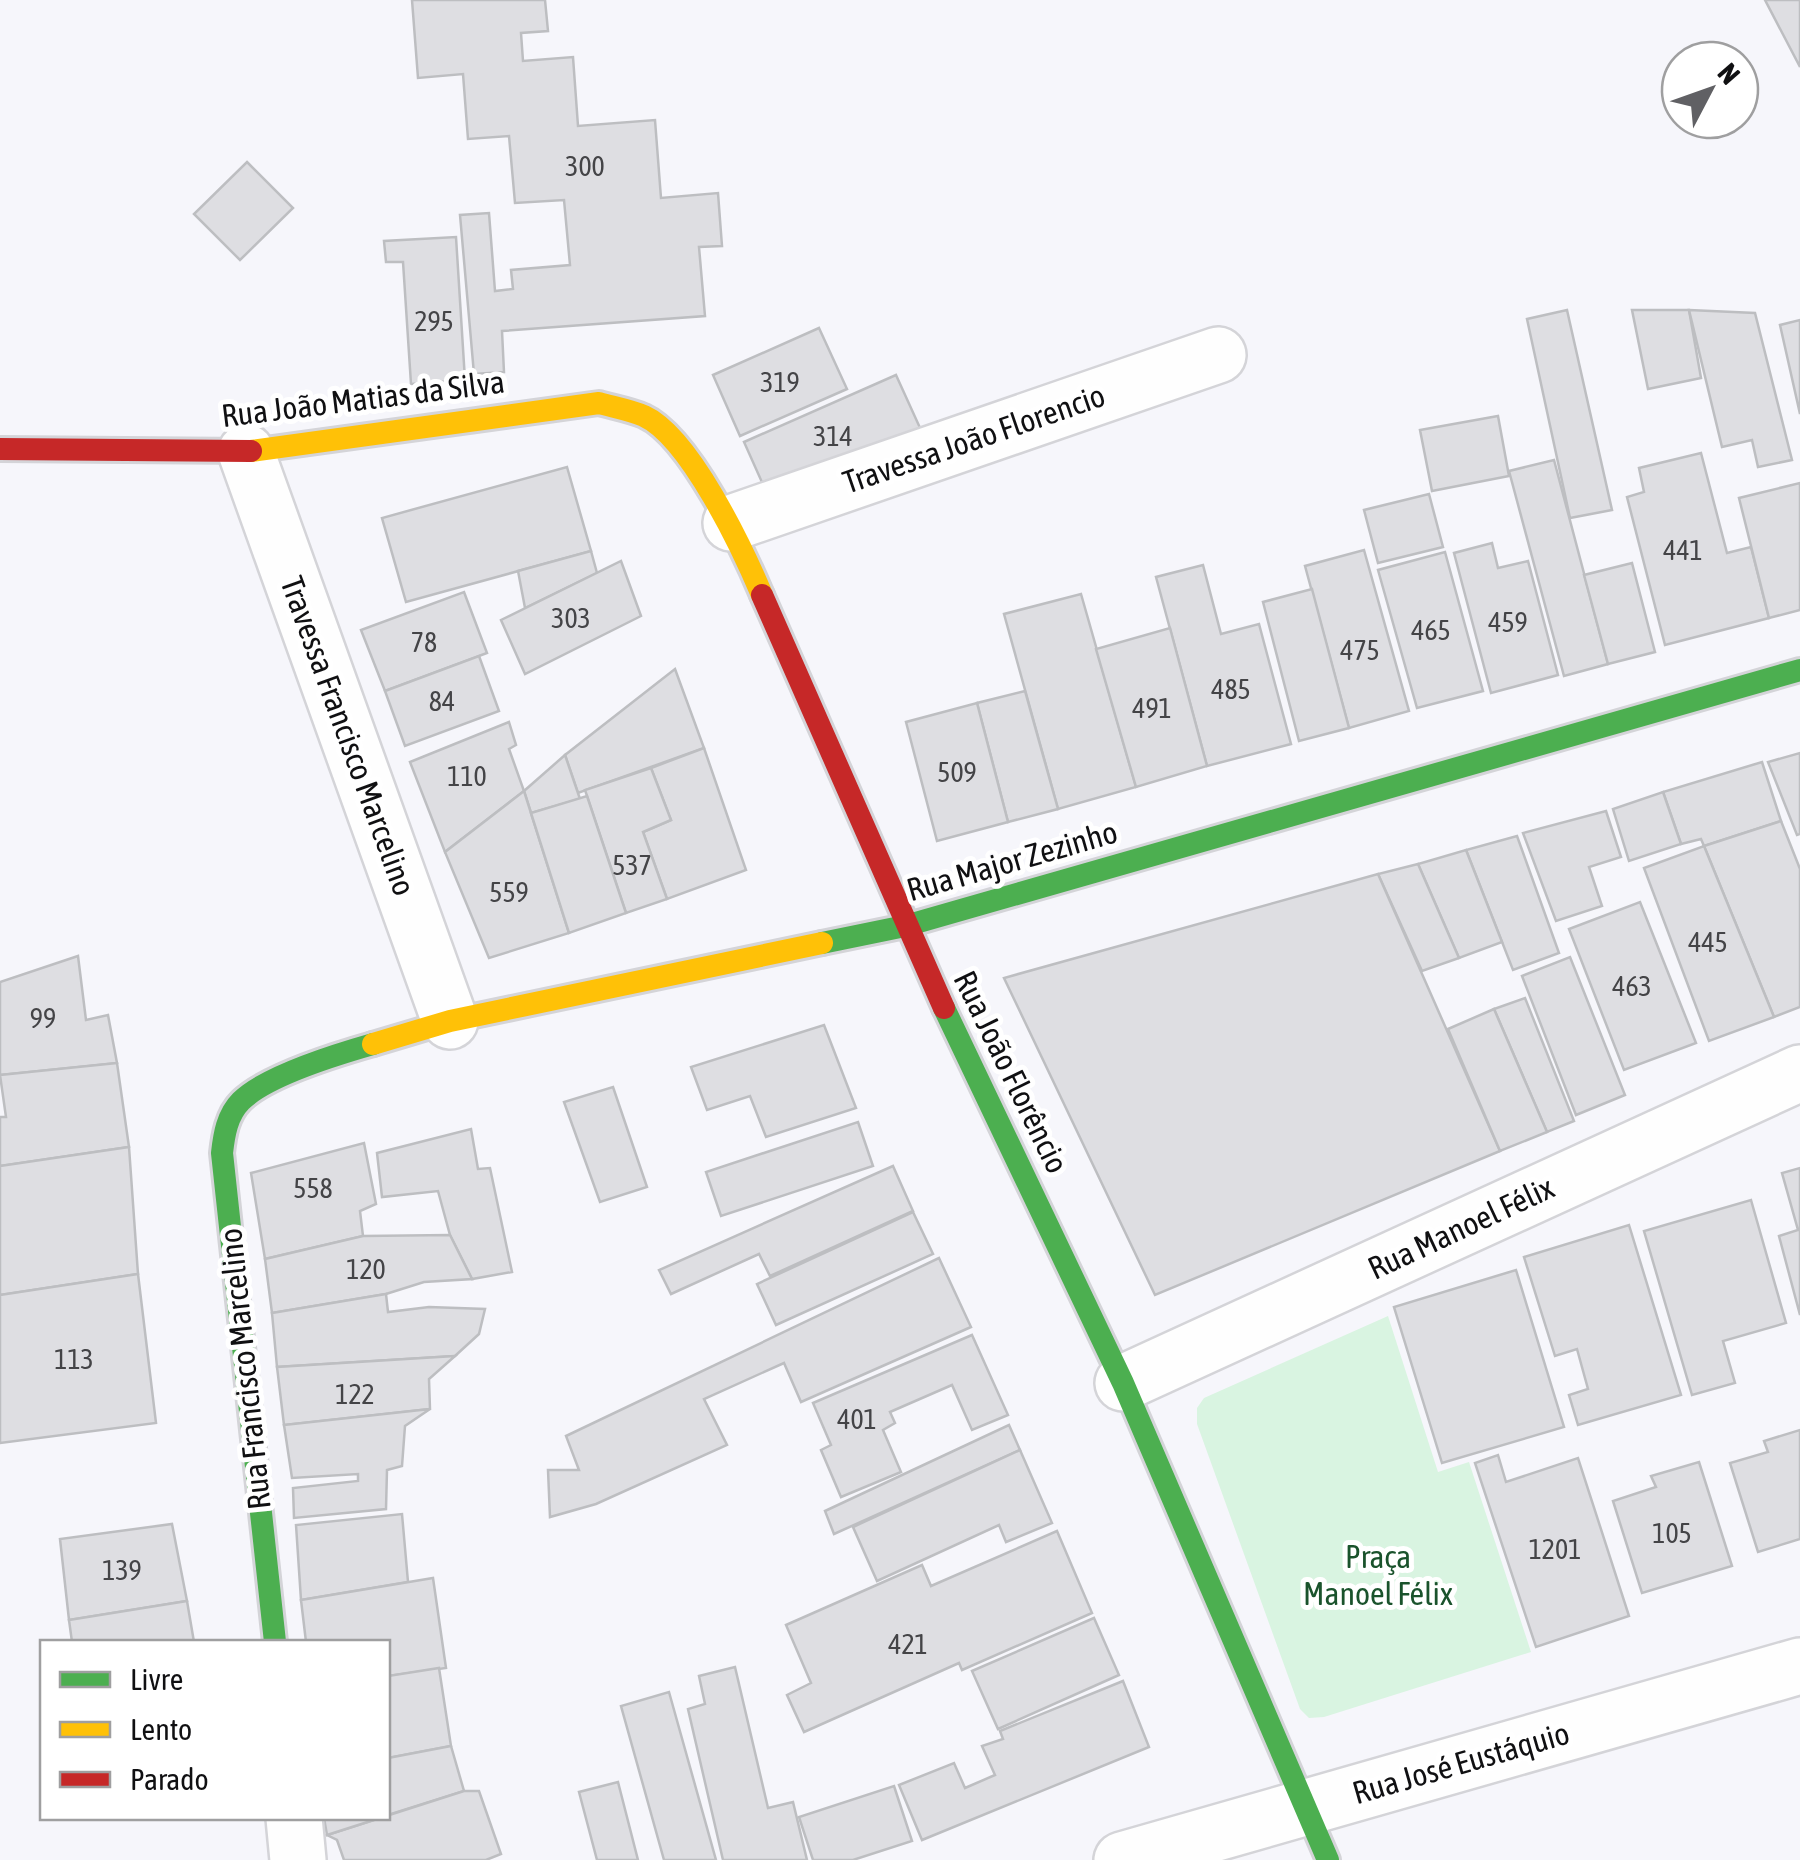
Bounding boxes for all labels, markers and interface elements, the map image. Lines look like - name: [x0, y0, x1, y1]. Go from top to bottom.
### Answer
- north arrow: [1660, 40, 1760, 140]
- text: N: [1711, 57, 1746, 90]
- house number: 300: [565, 150, 605, 182]
- house number: 295: [414, 305, 454, 337]
- street label: Rua João Matias da Silva: [219, 363, 507, 434]
- house number: 319: [760, 366, 800, 398]
- street label: Travessa João Florencio: [838, 376, 1110, 501]
- house number: 314: [813, 420, 853, 452]
- house number: 441: [1663, 534, 1703, 566]
- street label: Travessa Francisco Marcelino: [273, 571, 423, 900]
- house number: 303: [551, 602, 591, 634]
- house number: 459: [1488, 606, 1528, 638]
- house number: 465: [1411, 614, 1451, 646]
- house number: 78: [411, 626, 437, 658]
- house number: 475: [1340, 634, 1380, 666]
- house number: 485: [1211, 673, 1251, 705]
- house number: 84: [429, 685, 455, 717]
- house number: 491: [1132, 692, 1172, 724]
- house number: 509: [937, 756, 977, 788]
- house number: 110: [447, 760, 487, 792]
- street label: Rua Major Zezinho: [902, 813, 1121, 908]
- house number: 537: [612, 849, 652, 881]
- house number: 559: [489, 876, 529, 908]
- house number: 445: [1688, 926, 1728, 958]
- street label: Rua João Florêncio: [947, 965, 1076, 1179]
- house number: 463: [1612, 970, 1652, 1002]
- house number: 99: [30, 1002, 56, 1034]
- street label: Rua Manoel Félix: [1362, 1168, 1560, 1287]
- house number: 558: [293, 1172, 333, 1204]
- street label: Rua Francisco Marcelino: [211, 1227, 278, 1511]
- house number: 120: [346, 1253, 386, 1285]
- house number: 113: [54, 1343, 94, 1375]
- house number: 122: [335, 1378, 375, 1410]
- house number: 401: [837, 1403, 877, 1435]
- house number: 105: [1652, 1517, 1692, 1549]
- house number: 1201: [1529, 1533, 1581, 1565]
- park label: Praça Manoel Félix: [1303, 1538, 1453, 1612]
- house number: 139: [102, 1554, 142, 1586]
- house number: 421: [888, 1628, 928, 1660]
- legend: [40, 1640, 390, 1820]
- text: Livre: [130, 1662, 183, 1696]
- text: Lento: [130, 1712, 192, 1746]
- street label: Rua José Eustáquio: [1348, 1714, 1573, 1811]
- text: Parado: [130, 1762, 209, 1796]

